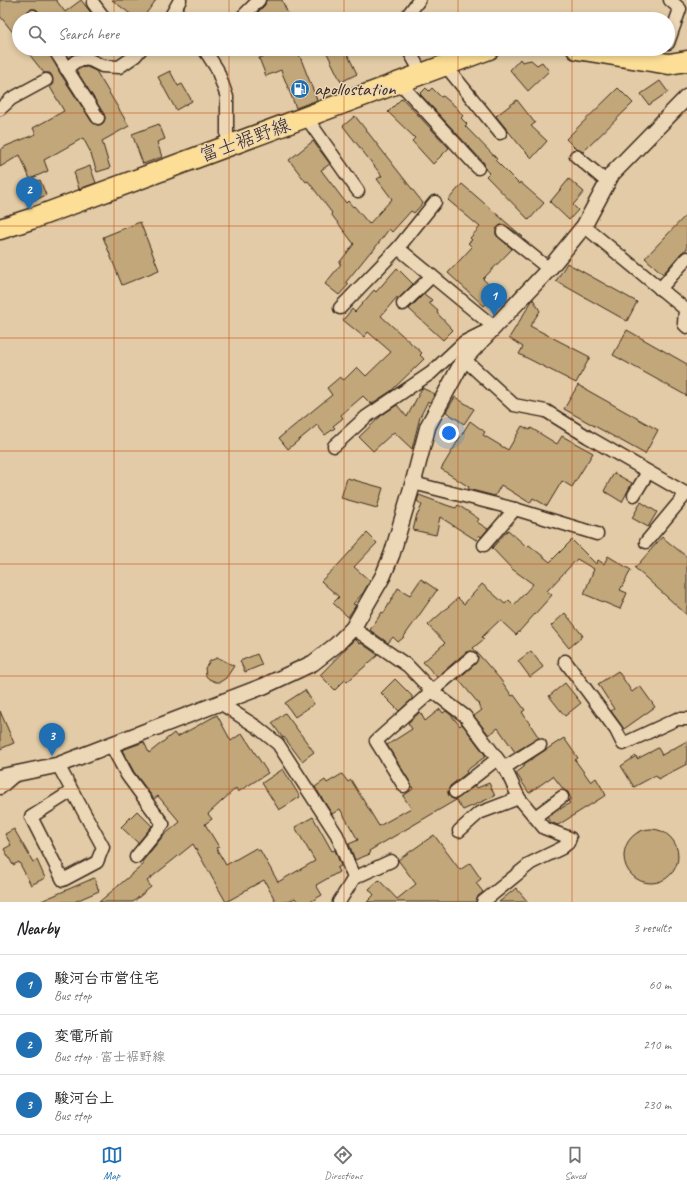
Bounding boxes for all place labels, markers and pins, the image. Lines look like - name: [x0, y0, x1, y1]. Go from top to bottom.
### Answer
- place label: apollostation: [314, 77, 396, 101]
- fuel station icon: apollostation: [289, 78, 311, 100]
- pin: 2: [16, 177, 42, 210]
- pin: 1: [481, 283, 507, 316]
- pin: 3: [39, 723, 65, 756]

